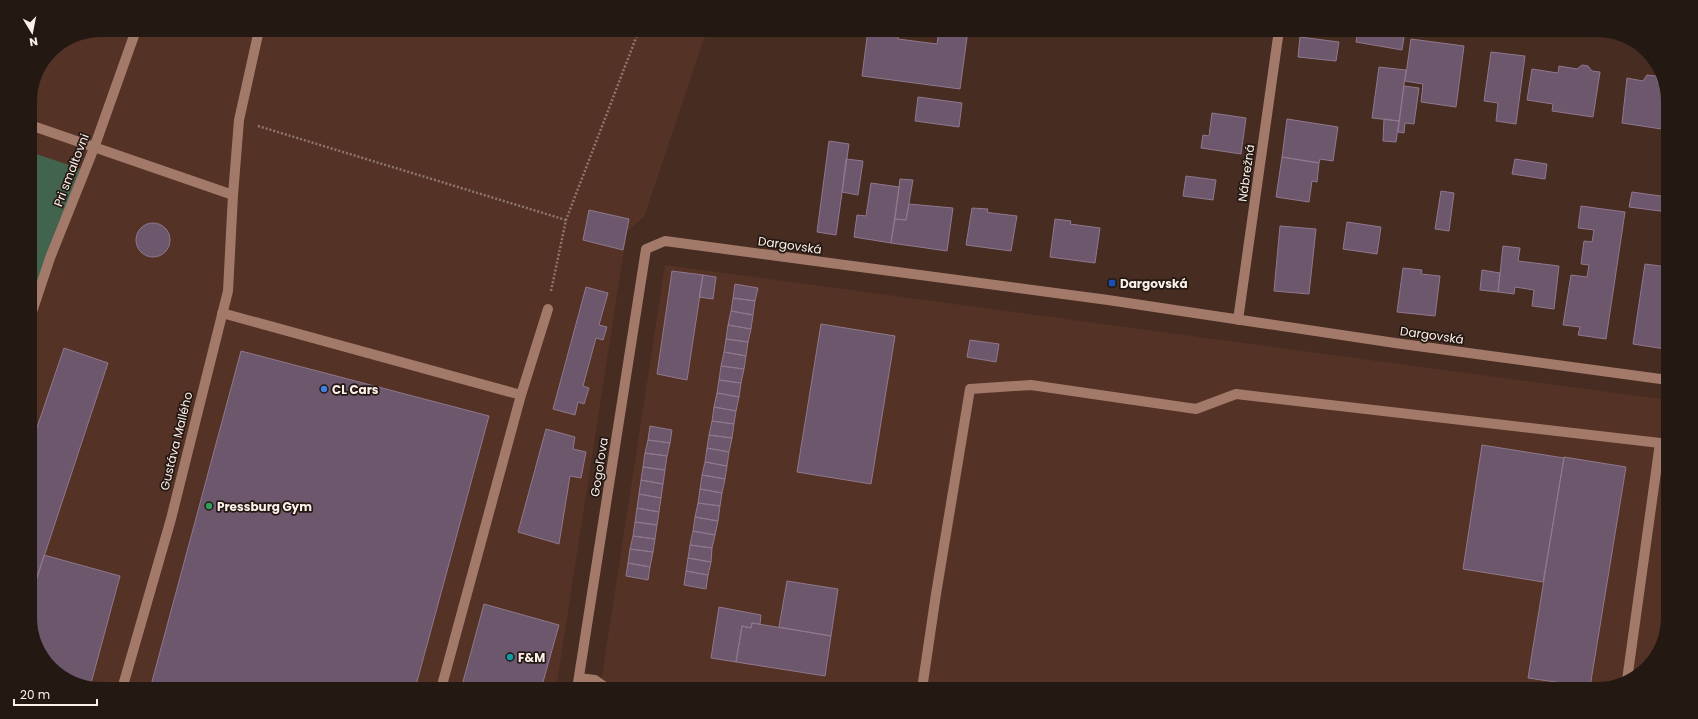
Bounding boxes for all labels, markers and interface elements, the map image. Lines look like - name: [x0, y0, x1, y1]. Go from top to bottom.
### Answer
- north arrow: [12, 12, 52, 52]
- text: N: [28, 33, 39, 50]
- street label: Pri smaltovni: [49, 131, 93, 209]
- street label: Nábrežná: [1234, 143, 1258, 203]
- street label: Dargovská: [757, 232, 823, 258]
- place label: Dargovská: [1120, 275, 1188, 292]
- marker: Dargovská: [1107, 278, 1117, 288]
- street label: Dargovská: [1399, 322, 1465, 348]
- place label: CL Cars: [332, 381, 379, 398]
- marker: CL Cars: [319, 384, 329, 394]
- street label: Gustáva Mallého: [156, 390, 197, 492]
- street label: Gogoľova: [586, 436, 612, 498]
- place label: Pressburg Gym: [217, 498, 312, 515]
- marker: Pressburg Gym: [204, 501, 214, 511]
- place label: F&M: [518, 649, 545, 666]
- marker: F&M: [505, 652, 515, 662]
- scale bar: [14, 681, 97, 707]
- text: 20 m: [20, 686, 50, 703]

